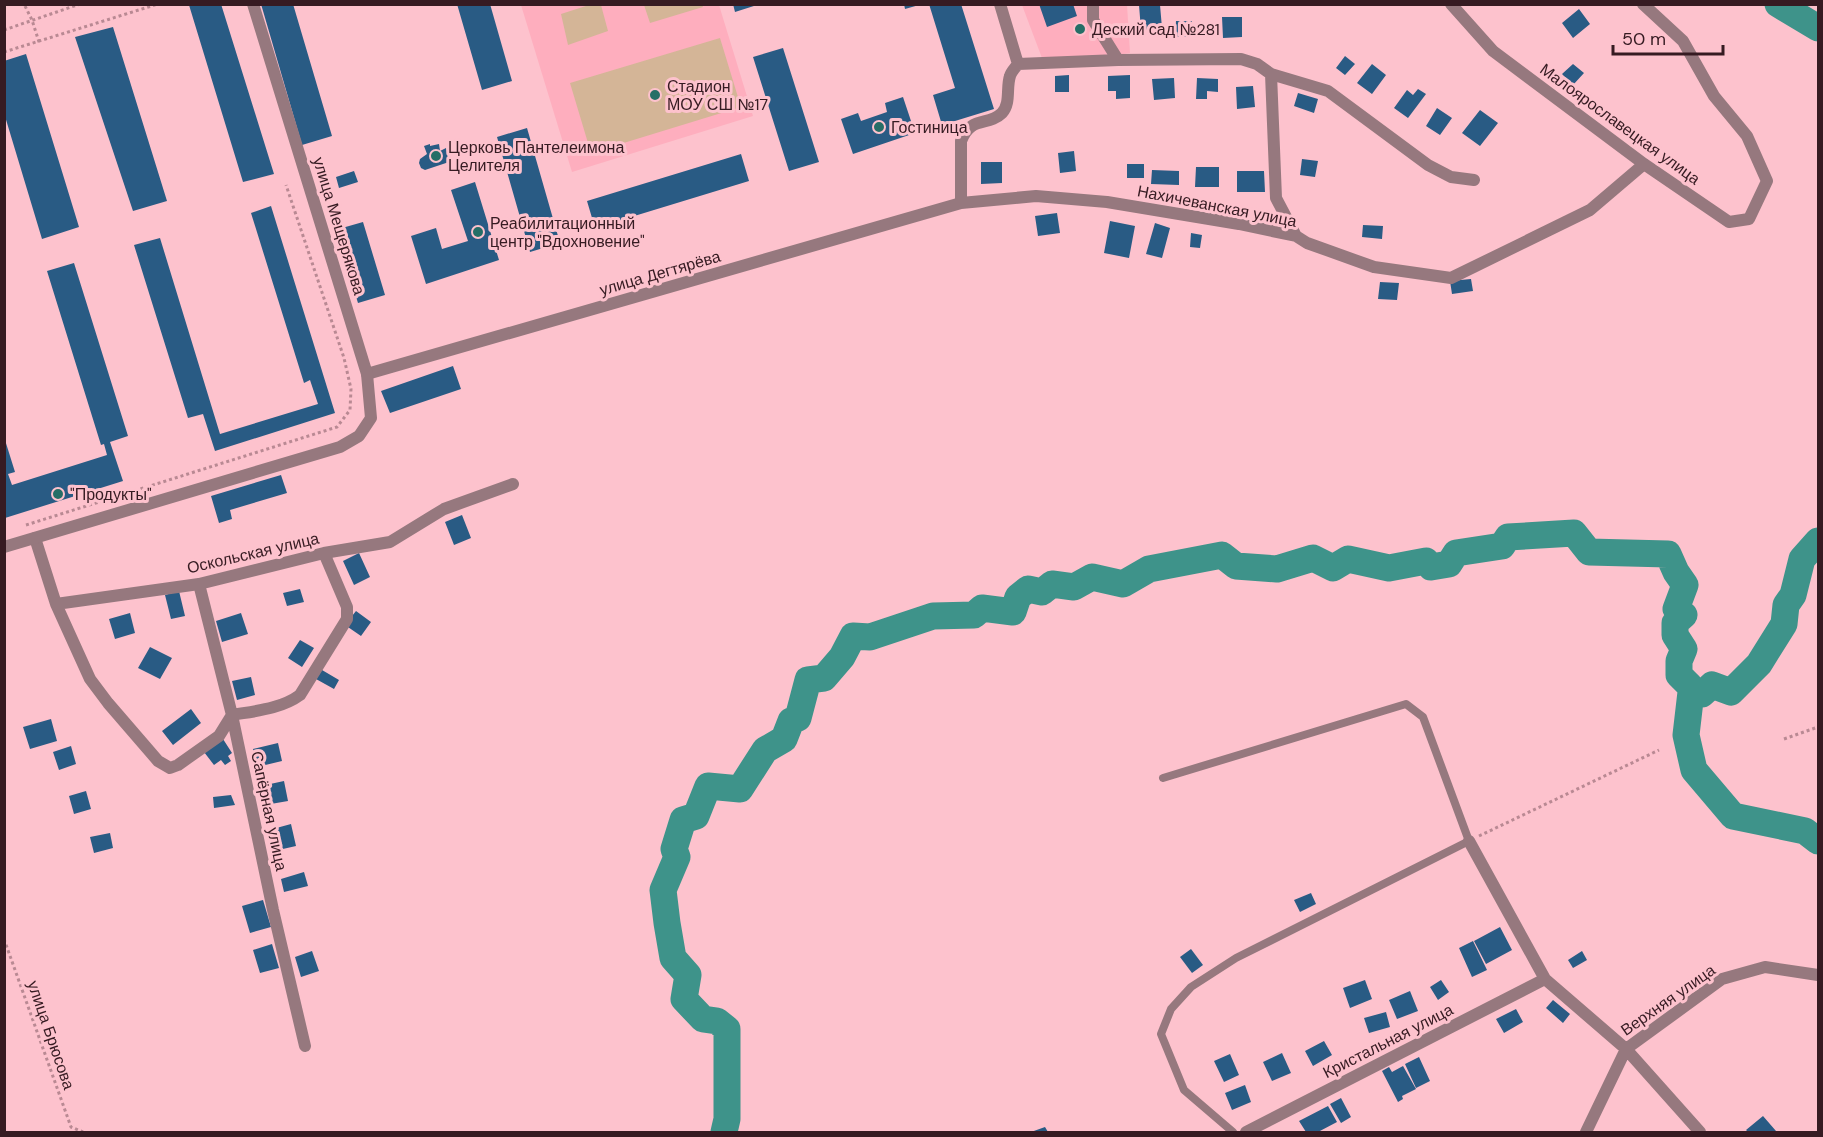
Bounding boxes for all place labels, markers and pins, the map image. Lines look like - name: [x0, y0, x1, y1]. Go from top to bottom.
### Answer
- place label: Деский сад №281: [1092, 19, 1220, 40]
- marker: Деский сад №281: [1073, 22, 1087, 36]
- place label: Стадион МОУ СШ №17: [667, 76, 768, 115]
- marker: Стадион МОУ СШ №17: [648, 88, 662, 102]
- place label: Гостиница: [891, 117, 968, 138]
- marker: Гостиница: [872, 120, 886, 134]
- place label: Церковь Пантелеимона Целителя: [448, 137, 624, 176]
- marker: Церковь Пантелеимона Целителя: [429, 149, 443, 163]
- place label: Реабилитационный центр "Вдохновение": [490, 213, 645, 252]
- marker: Реабилитационный центр "Вдохновение": [471, 225, 485, 239]
- place label: "Продукты": [70, 484, 152, 505]
- marker: "Продукты": [51, 487, 65, 501]

